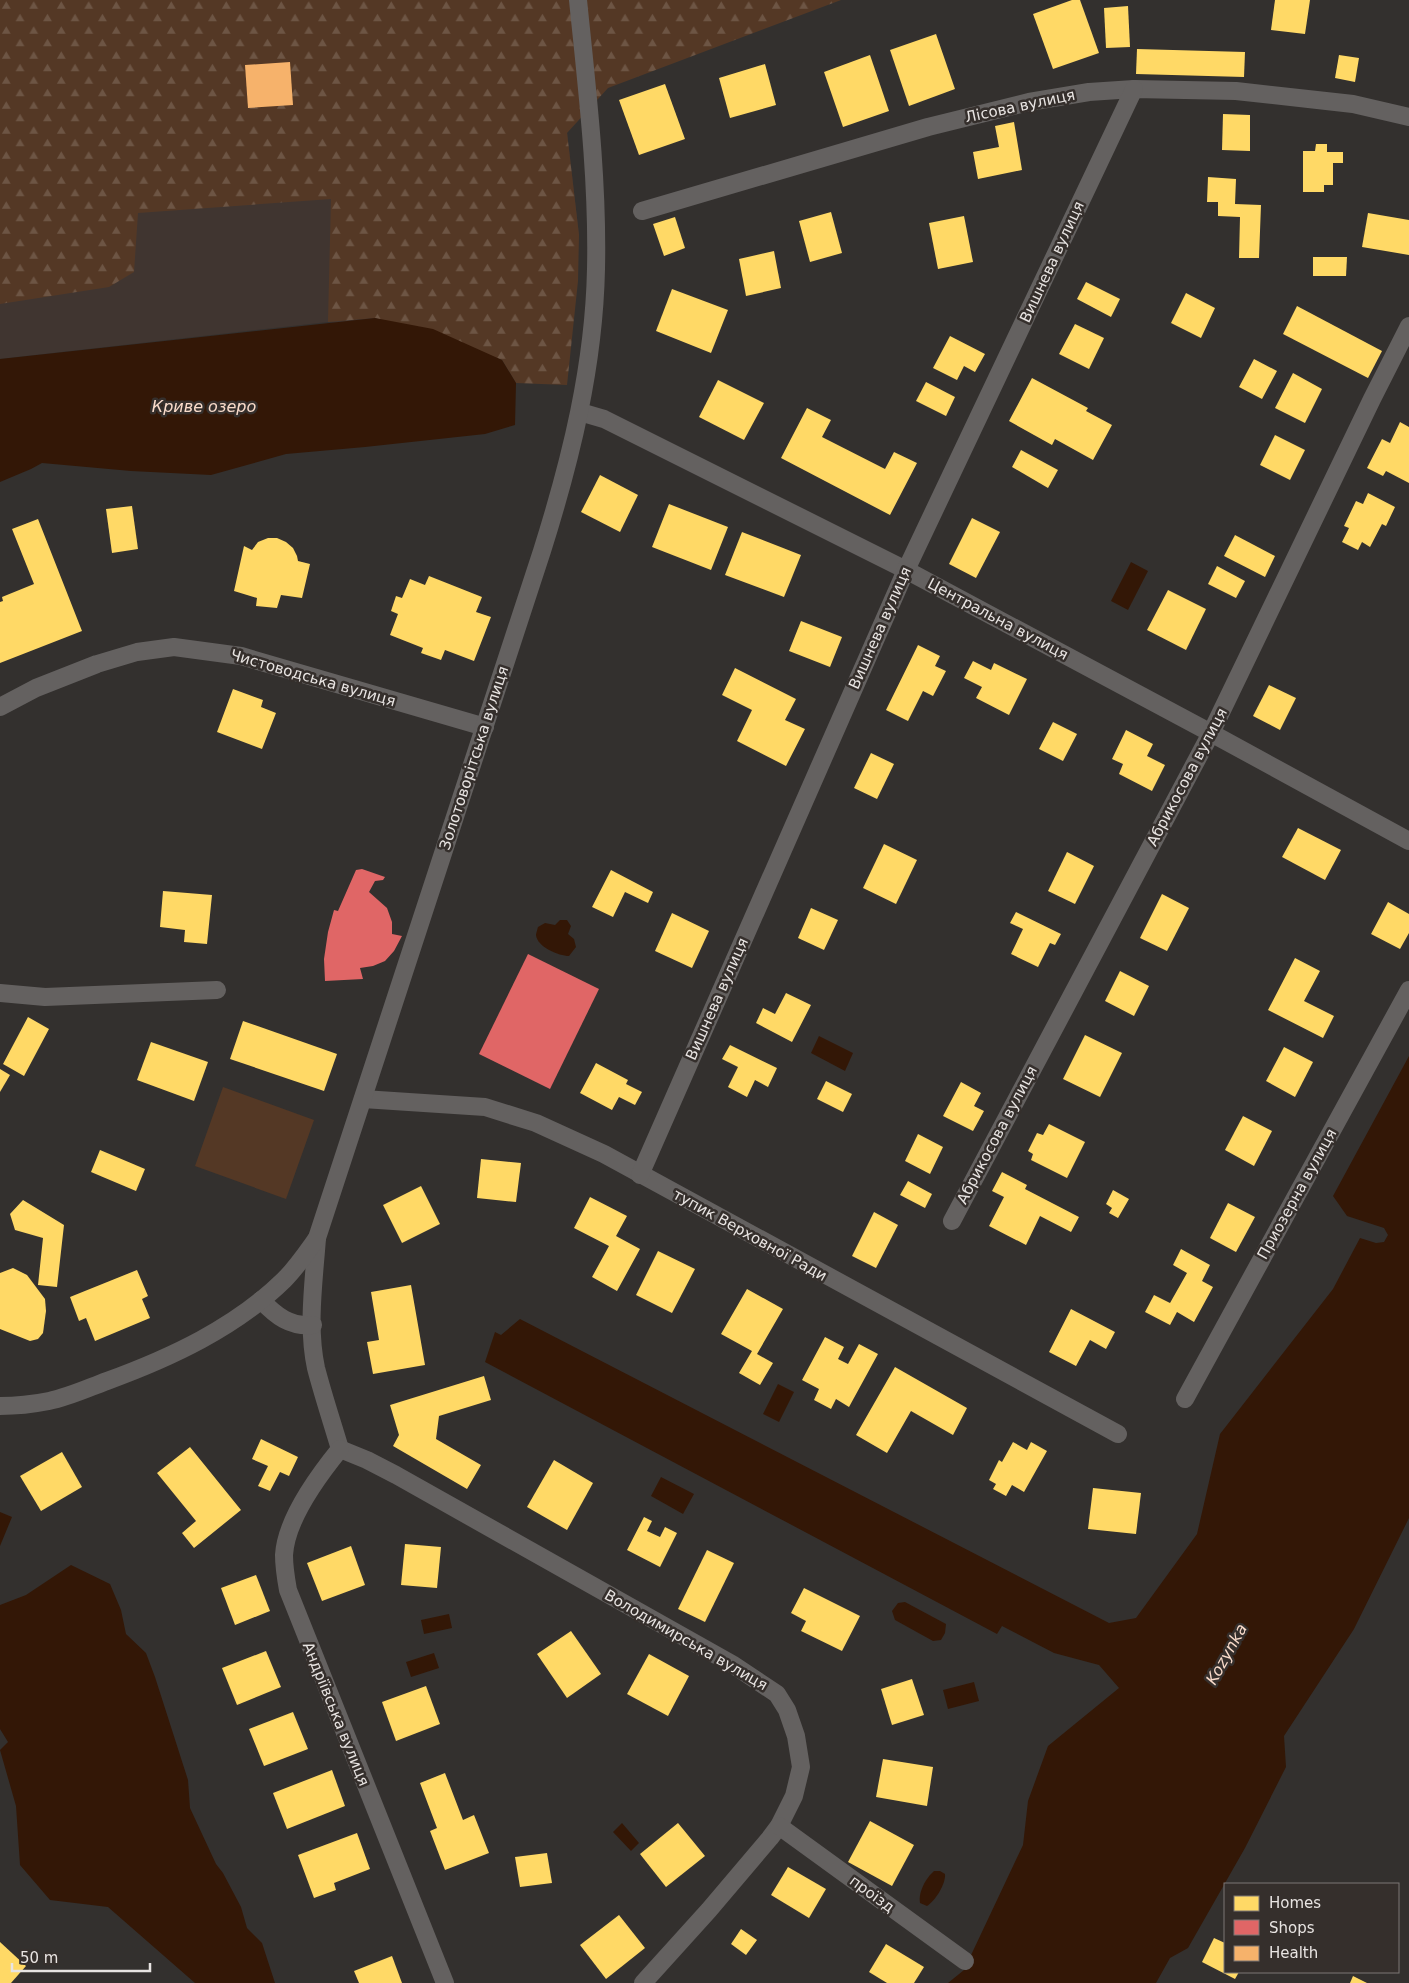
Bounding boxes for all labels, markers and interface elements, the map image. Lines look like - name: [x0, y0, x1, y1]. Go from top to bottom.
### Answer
- street label: Лісова вулиця: [963, 86, 1077, 126]
- street label: Вишнева вулиця: [1016, 198, 1088, 326]
- water label: Криве озеро: [152, 397, 256, 416]
- street label: Вишнева вулиця: [845, 564, 915, 692]
- street label: Центральна вулиця: [925, 574, 1071, 664]
- street label: Чистоводська вулиця: [228, 646, 398, 710]
- street label: Золотоворітська вулиця: [436, 664, 512, 852]
- street label: Абрикосова вулиця: [1143, 705, 1231, 849]
- street label: Вишнева вулиця: [682, 935, 752, 1063]
- street label: Абрикосова вулиця: [953, 1063, 1041, 1207]
- street label: Приозерна вулиця: [1254, 1126, 1340, 1262]
- street label: тупик Верховної Ради: [670, 1185, 830, 1285]
- street label: Володимирська вулиця: [601, 1586, 771, 1694]
- water label: Kozynka: [1202, 1620, 1251, 1688]
- street label: Андріївська вулиця: [299, 1639, 373, 1789]
- street label: проїзд: [846, 1872, 898, 1916]
- legend: [1224, 1883, 1399, 1973]
- text: Homes: [1269, 1894, 1321, 1912]
- text: Shops: [1269, 1919, 1315, 1937]
- scale bar: [12, 1940, 150, 1972]
- text: Health: [1269, 1944, 1318, 1962]
- text: 50 m: [20, 1949, 58, 1967]

